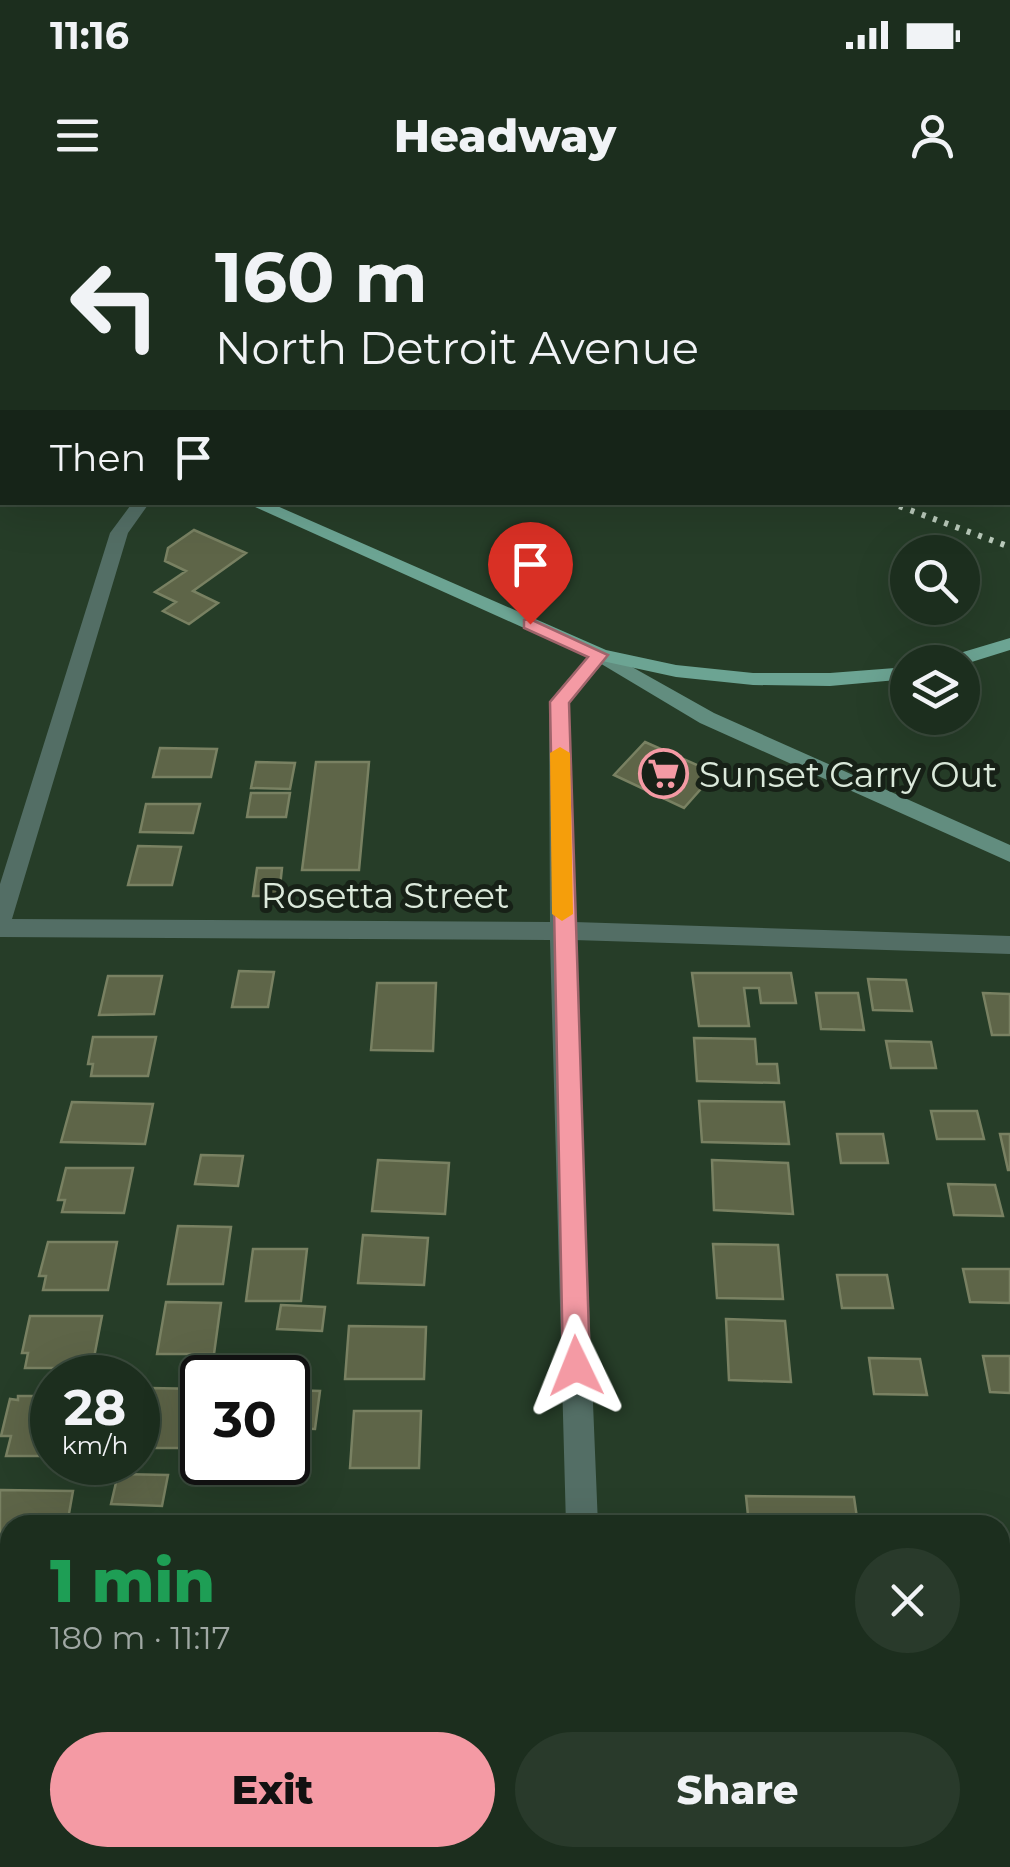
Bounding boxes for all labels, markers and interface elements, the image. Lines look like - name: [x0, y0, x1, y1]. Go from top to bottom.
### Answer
- text: 11:16: [50, 12, 129, 59]
- icon: menu: [50, 108, 105, 163]
- text: Headway: [394, 108, 616, 163]
- icon: person: [905, 108, 960, 163]
- text: 160 m: [215, 234, 428, 320]
- icon: left: [50, 240, 180, 370]
- text: North Detroit Avenue: [215, 320, 699, 375]
- icon: arrive: [166, 430, 221, 485]
- text: Then: [50, 434, 146, 481]
- pin: [488, 522, 573, 625]
- map controls: [890, 535, 980, 735]
- button: search: [890, 535, 980, 625]
- icon: arrive: [503, 537, 558, 592]
- button: layers: [890, 645, 980, 735]
- supermarket icon: Sunset Carry Out: [638, 748, 690, 800]
- place label: Sunset Carry Out: [699, 753, 997, 796]
- street label: Rosetta Street: [261, 874, 509, 917]
- position arrow: [524, 1314, 628, 1418]
- speed limit sign: 30: [180, 1355, 310, 1485]
- text: 28: [64, 1377, 126, 1438]
- text: km/h: [62, 1430, 128, 1460]
- text: 1 min: [50, 1544, 215, 1617]
- button: close: [855, 1548, 960, 1653]
- text: 180 m · 11:17: [50, 1618, 231, 1657]
- button: Exit: [50, 1732, 495, 1847]
- button: Share: [515, 1732, 960, 1847]

